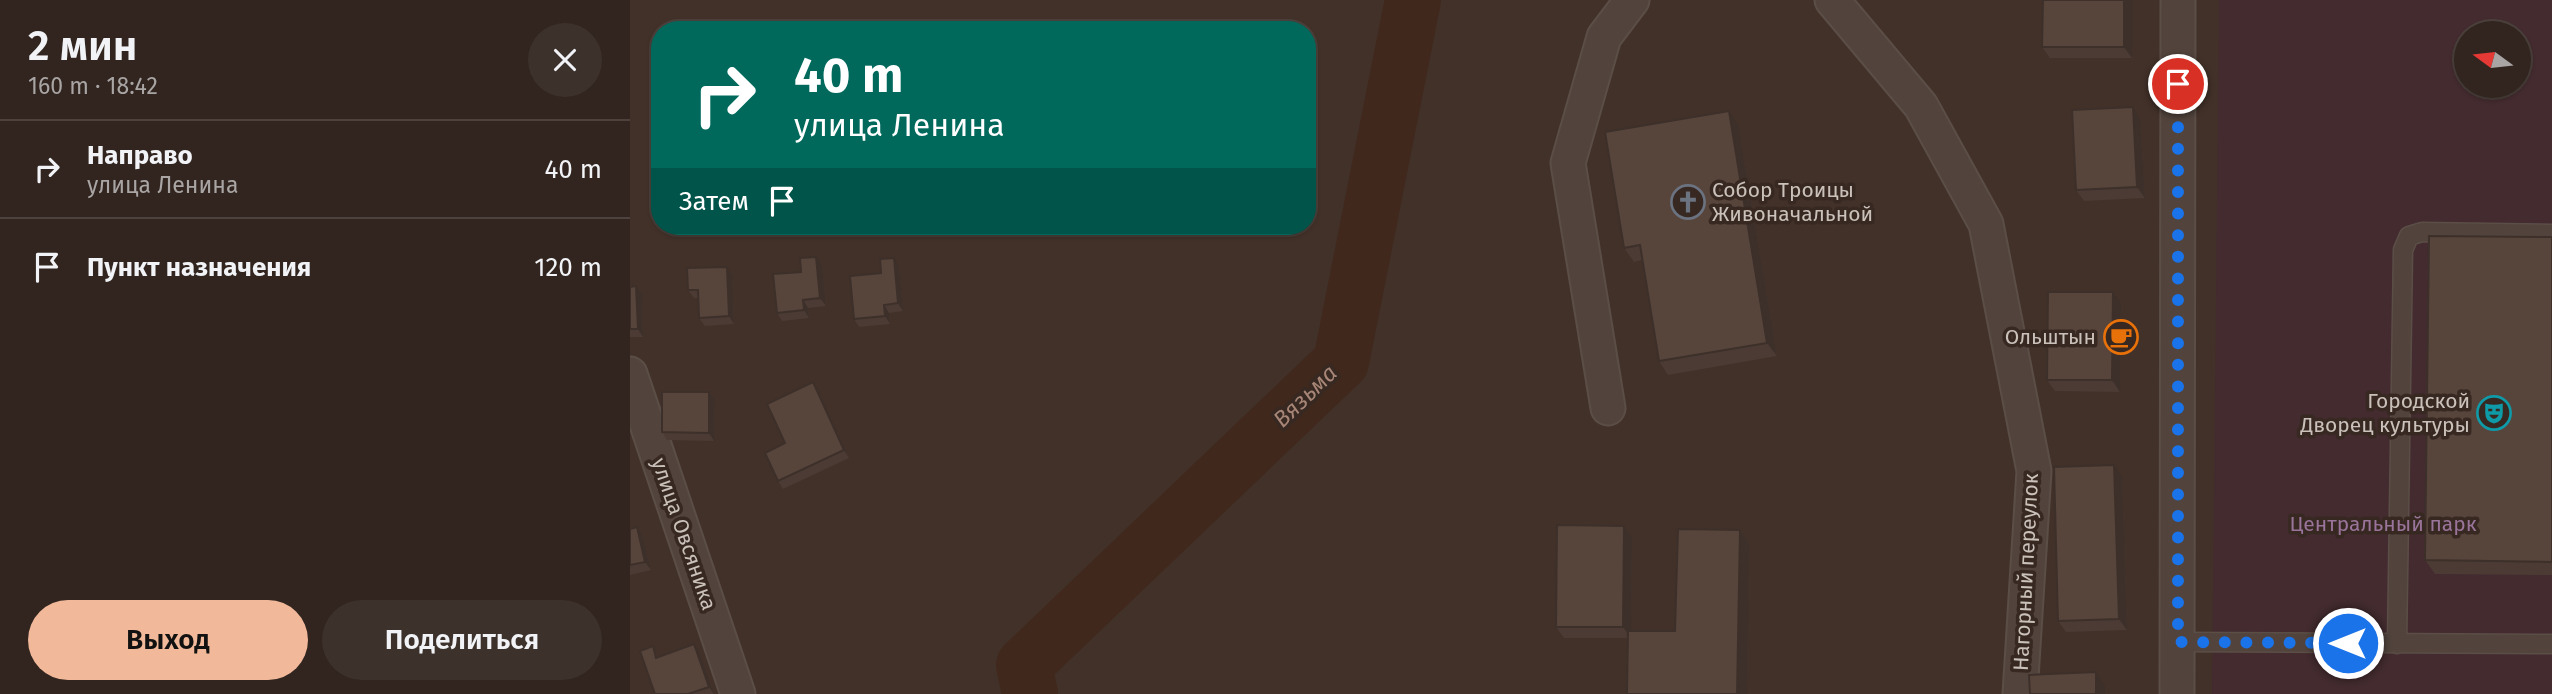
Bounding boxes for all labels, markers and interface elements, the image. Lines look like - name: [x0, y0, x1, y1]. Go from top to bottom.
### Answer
- text: 2 мин: [28, 21, 138, 71]
- north arrow: [2454, 21, 2530, 98]
- map controls: [2454, 21, 2531, 98]
- button: close: [528, 23, 602, 97]
- text: 40 m: [794, 46, 903, 105]
- icon: right: [679, 49, 770, 140]
- pin: [2148, 54, 2208, 114]
- icon: arrive: [2159, 65, 2197, 103]
- text: 160 m · 18:42: [28, 72, 158, 100]
- text: улица Ленина: [794, 106, 1005, 144]
- text: Направо: [87, 140, 193, 171]
- icon: right: [28, 150, 66, 188]
- text: 40 m: [544, 154, 602, 185]
- text: улица Ленина: [87, 171, 238, 199]
- place label: Собор Троицы Живоначальной: [1712, 177, 1873, 227]
- icon: arrive: [763, 182, 801, 220]
- church icon: Собор Троицы Живоначальной: [1669, 183, 1707, 221]
- text: Затем: [679, 186, 749, 217]
- icon: arrive: [28, 248, 66, 286]
- text: Пункт назначения: [87, 252, 311, 283]
- text: 120 m: [534, 252, 602, 283]
- cafe icon: Ольштын: [2102, 318, 2140, 356]
- place label: Ольштын: [2005, 324, 2096, 350]
- water label: Вязьма: [1267, 359, 1343, 433]
- place label: Городской Дворец культуры: [2299, 388, 2470, 438]
- theatre icon: Городской Дворец культуры: [2475, 394, 2513, 432]
- street label: улица Овсяника: [646, 455, 722, 613]
- street label: Нагорный переулок: [2008, 472, 2044, 672]
- park label: Центральный парк: [2289, 511, 2477, 537]
- button: Выход: [28, 600, 308, 680]
- button: Поделиться: [322, 600, 602, 680]
- position arrow: [2311, 606, 2385, 680]

